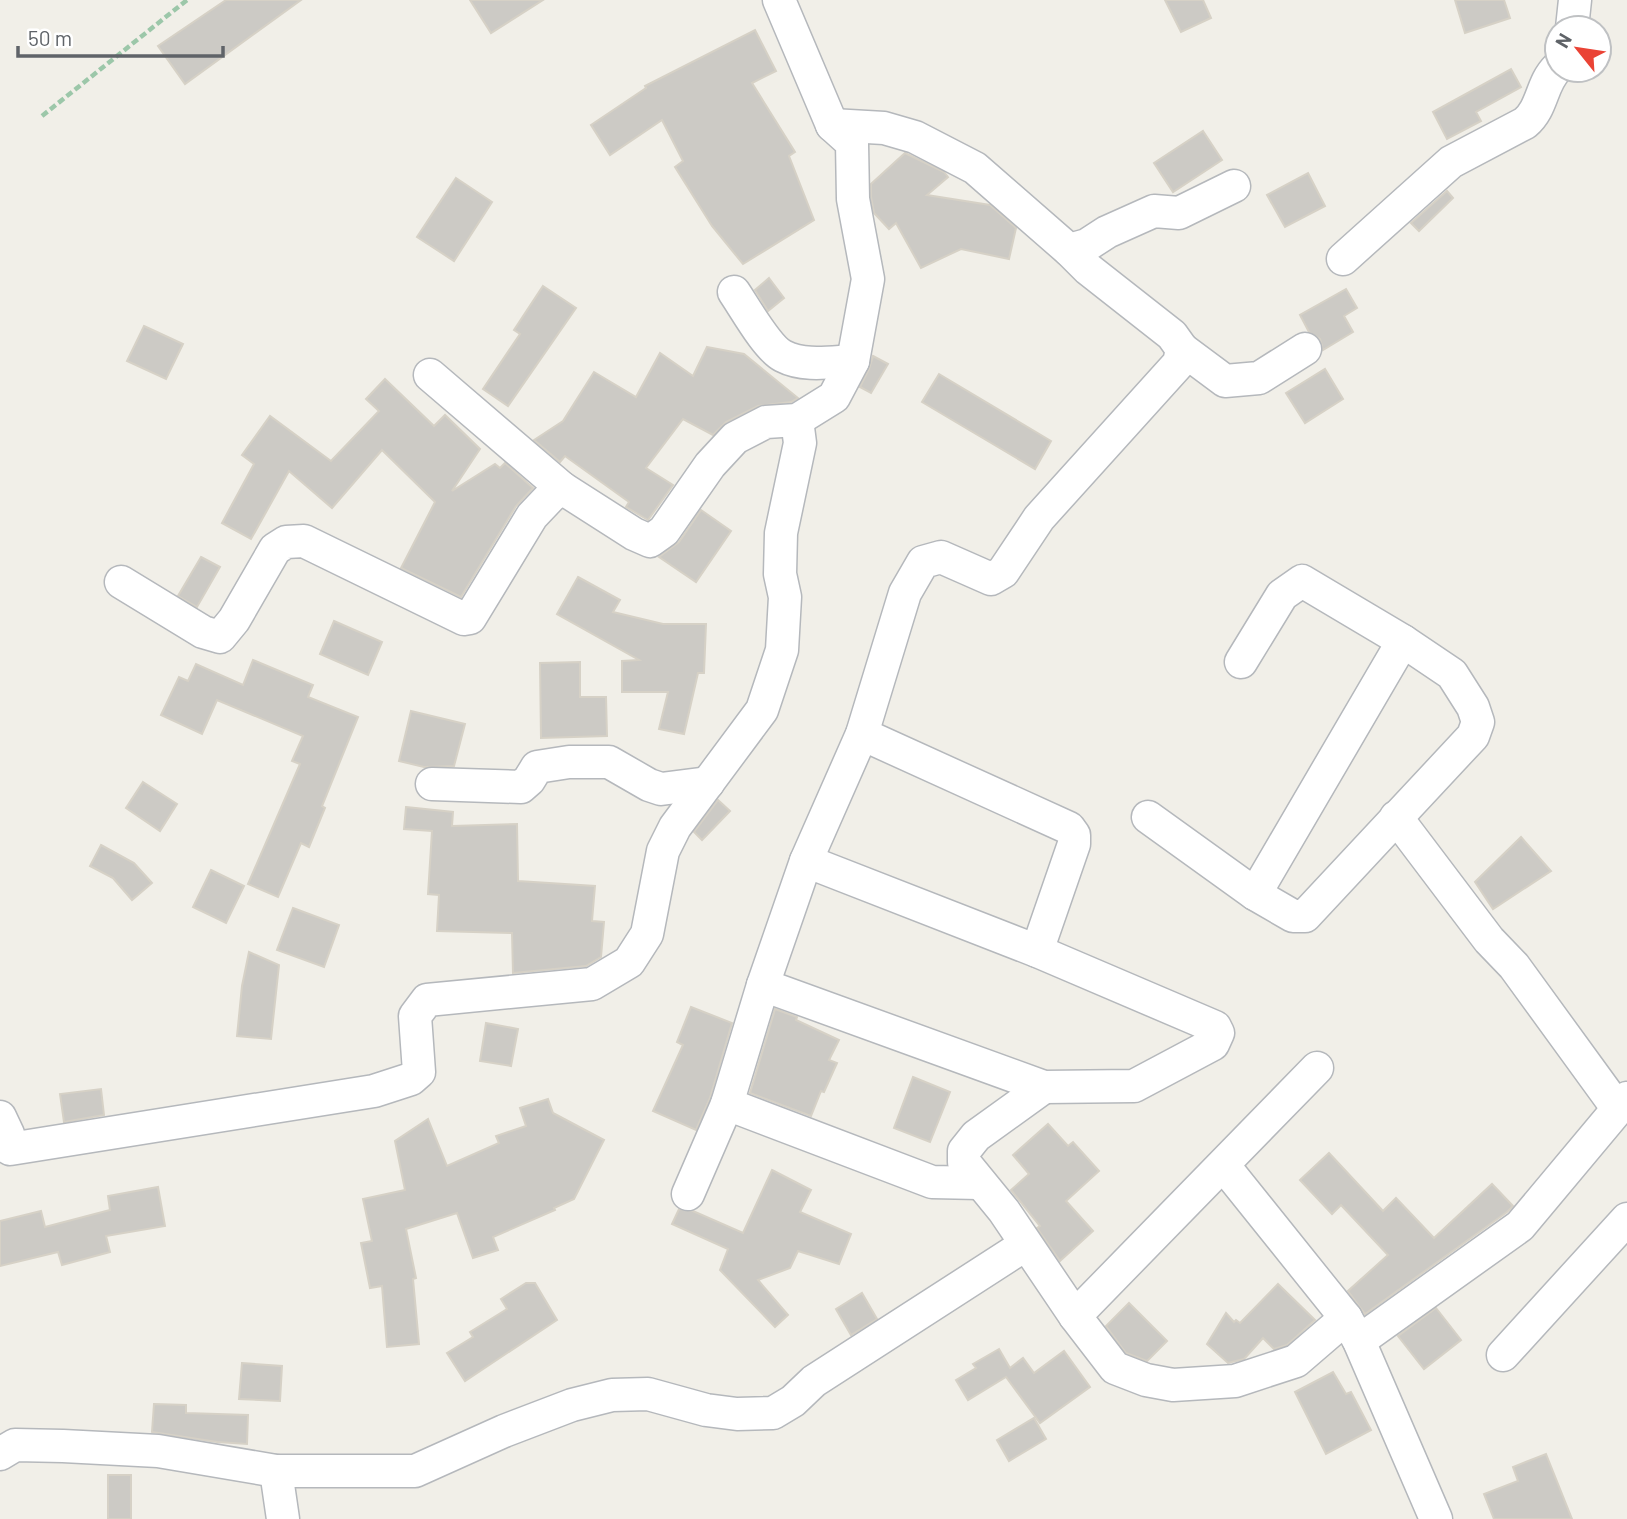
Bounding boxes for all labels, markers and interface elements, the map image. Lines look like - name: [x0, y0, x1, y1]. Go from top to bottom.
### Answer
- scale bar: [18, 14, 222, 58]
- north arrow: [1543, 14, 1613, 84]
- text: 50 m: [28, 25, 72, 50]
- text: N: [1550, 29, 1576, 51]

